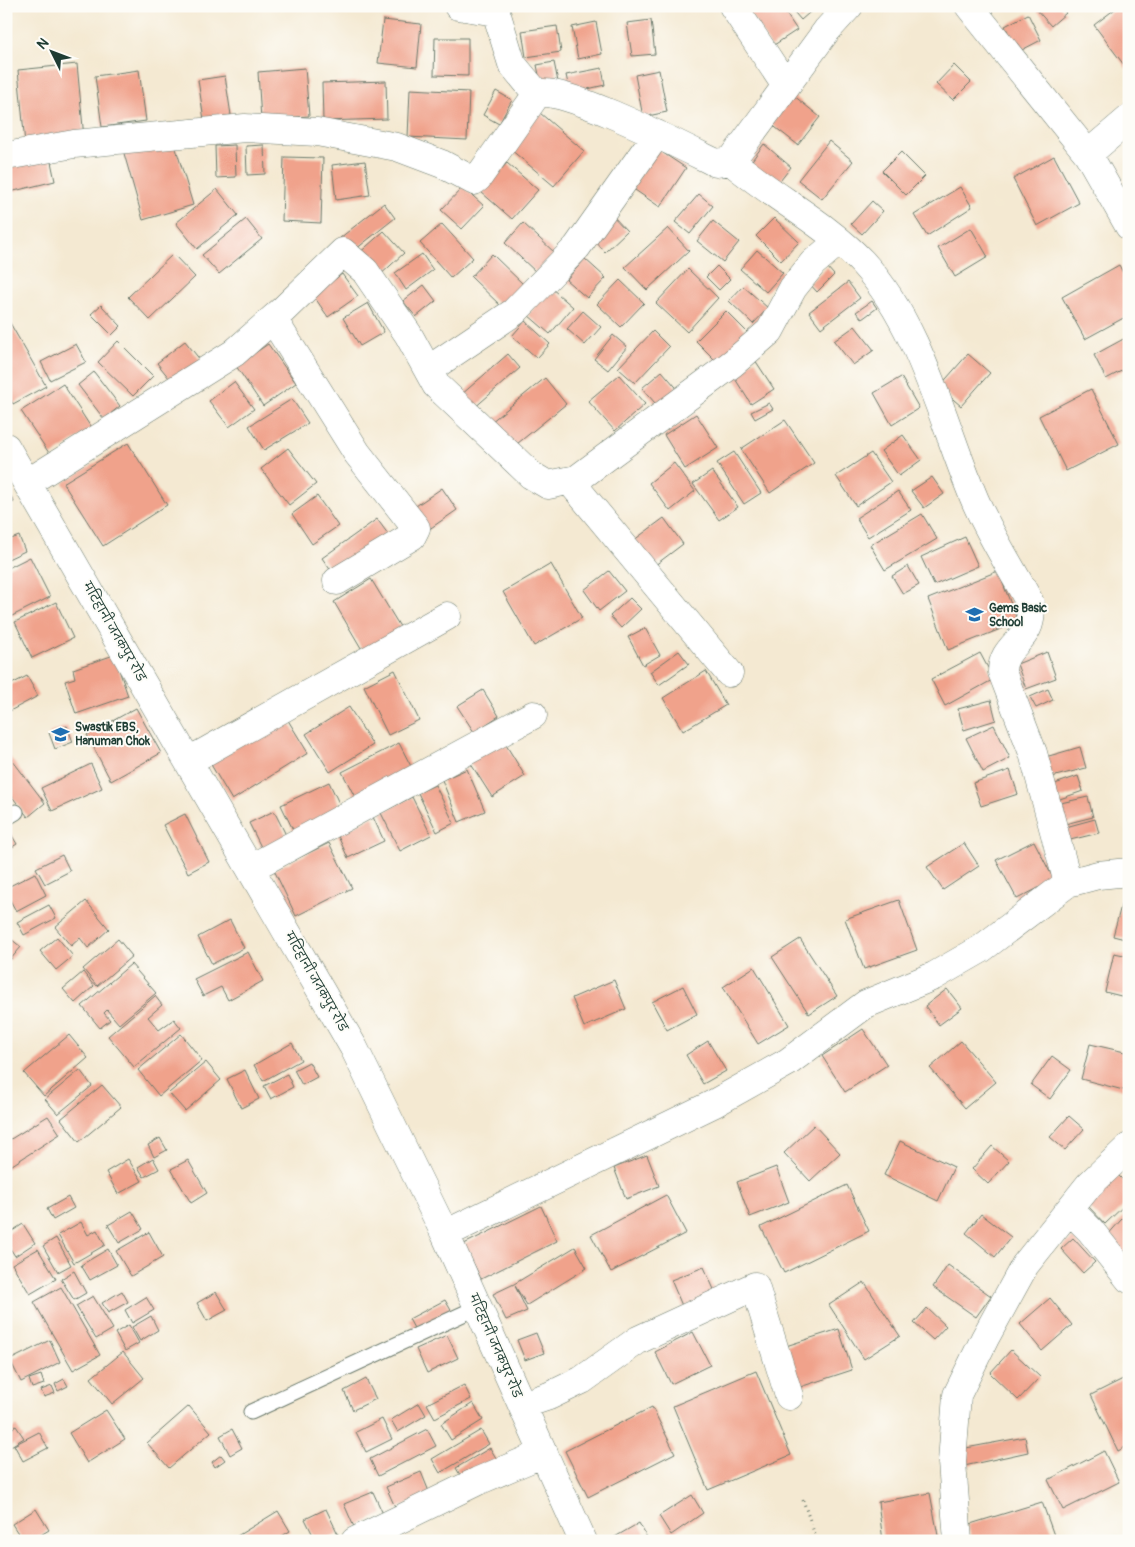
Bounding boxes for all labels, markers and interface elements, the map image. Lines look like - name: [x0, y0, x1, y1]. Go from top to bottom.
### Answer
- north arrow: [28, 28, 78, 78]
- text: N: [33, 34, 52, 53]
- street label: मटिहानी जनकपुर रोड: [79, 578, 151, 685]
- place label: Gems Basic School: [989, 601, 1047, 630]
- school or university icon: Gems Basic School: [965, 605, 985, 625]
- place label: Swastik EBS, Hanuman Chok: [75, 720, 151, 749]
- school or university icon: Swastik EBS, Hanuman Chok: [51, 724, 71, 744]
- street label: मटिहानी जनकपुर रोड: [281, 928, 353, 1035]
- street label: मटिहानी जनकपुर रोड: [465, 1290, 527, 1401]

